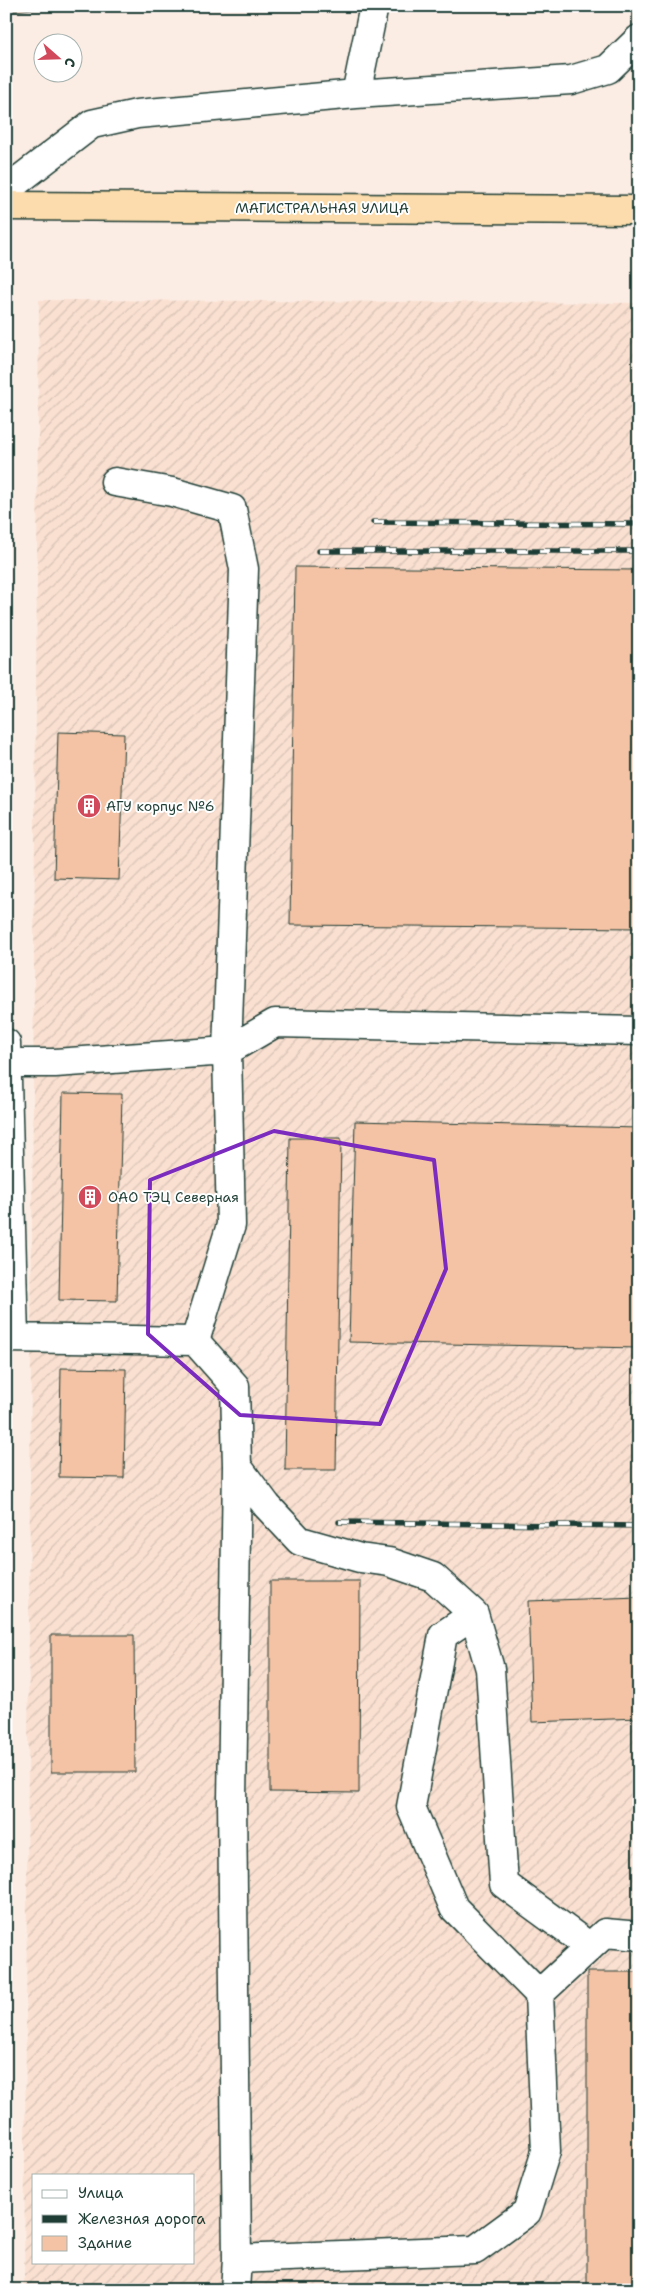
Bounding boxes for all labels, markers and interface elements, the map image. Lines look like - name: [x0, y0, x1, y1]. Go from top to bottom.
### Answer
- north arrow: [32, 32, 82, 82]
- text: С: [60, 55, 80, 70]
- street label: МАГИСТРАЛЬНАЯ УЛИЦА: [235, 199, 409, 217]
- building icon: АГУ корпус №6: [76, 793, 102, 819]
- place label: АГУ корпус №6: [106, 797, 215, 815]
- building icon: ОАО ТЭЦ Северная: [77, 1184, 103, 1210]
- place label: ОАО ТЭЦ Северная: [108, 1188, 239, 1206]
- legend: [32, 2174, 195, 2264]
- text: Улица: [78, 2183, 124, 2203]
- text: Железная дорога: [78, 2209, 206, 2229]
- text: Здание: [78, 2233, 132, 2253]

